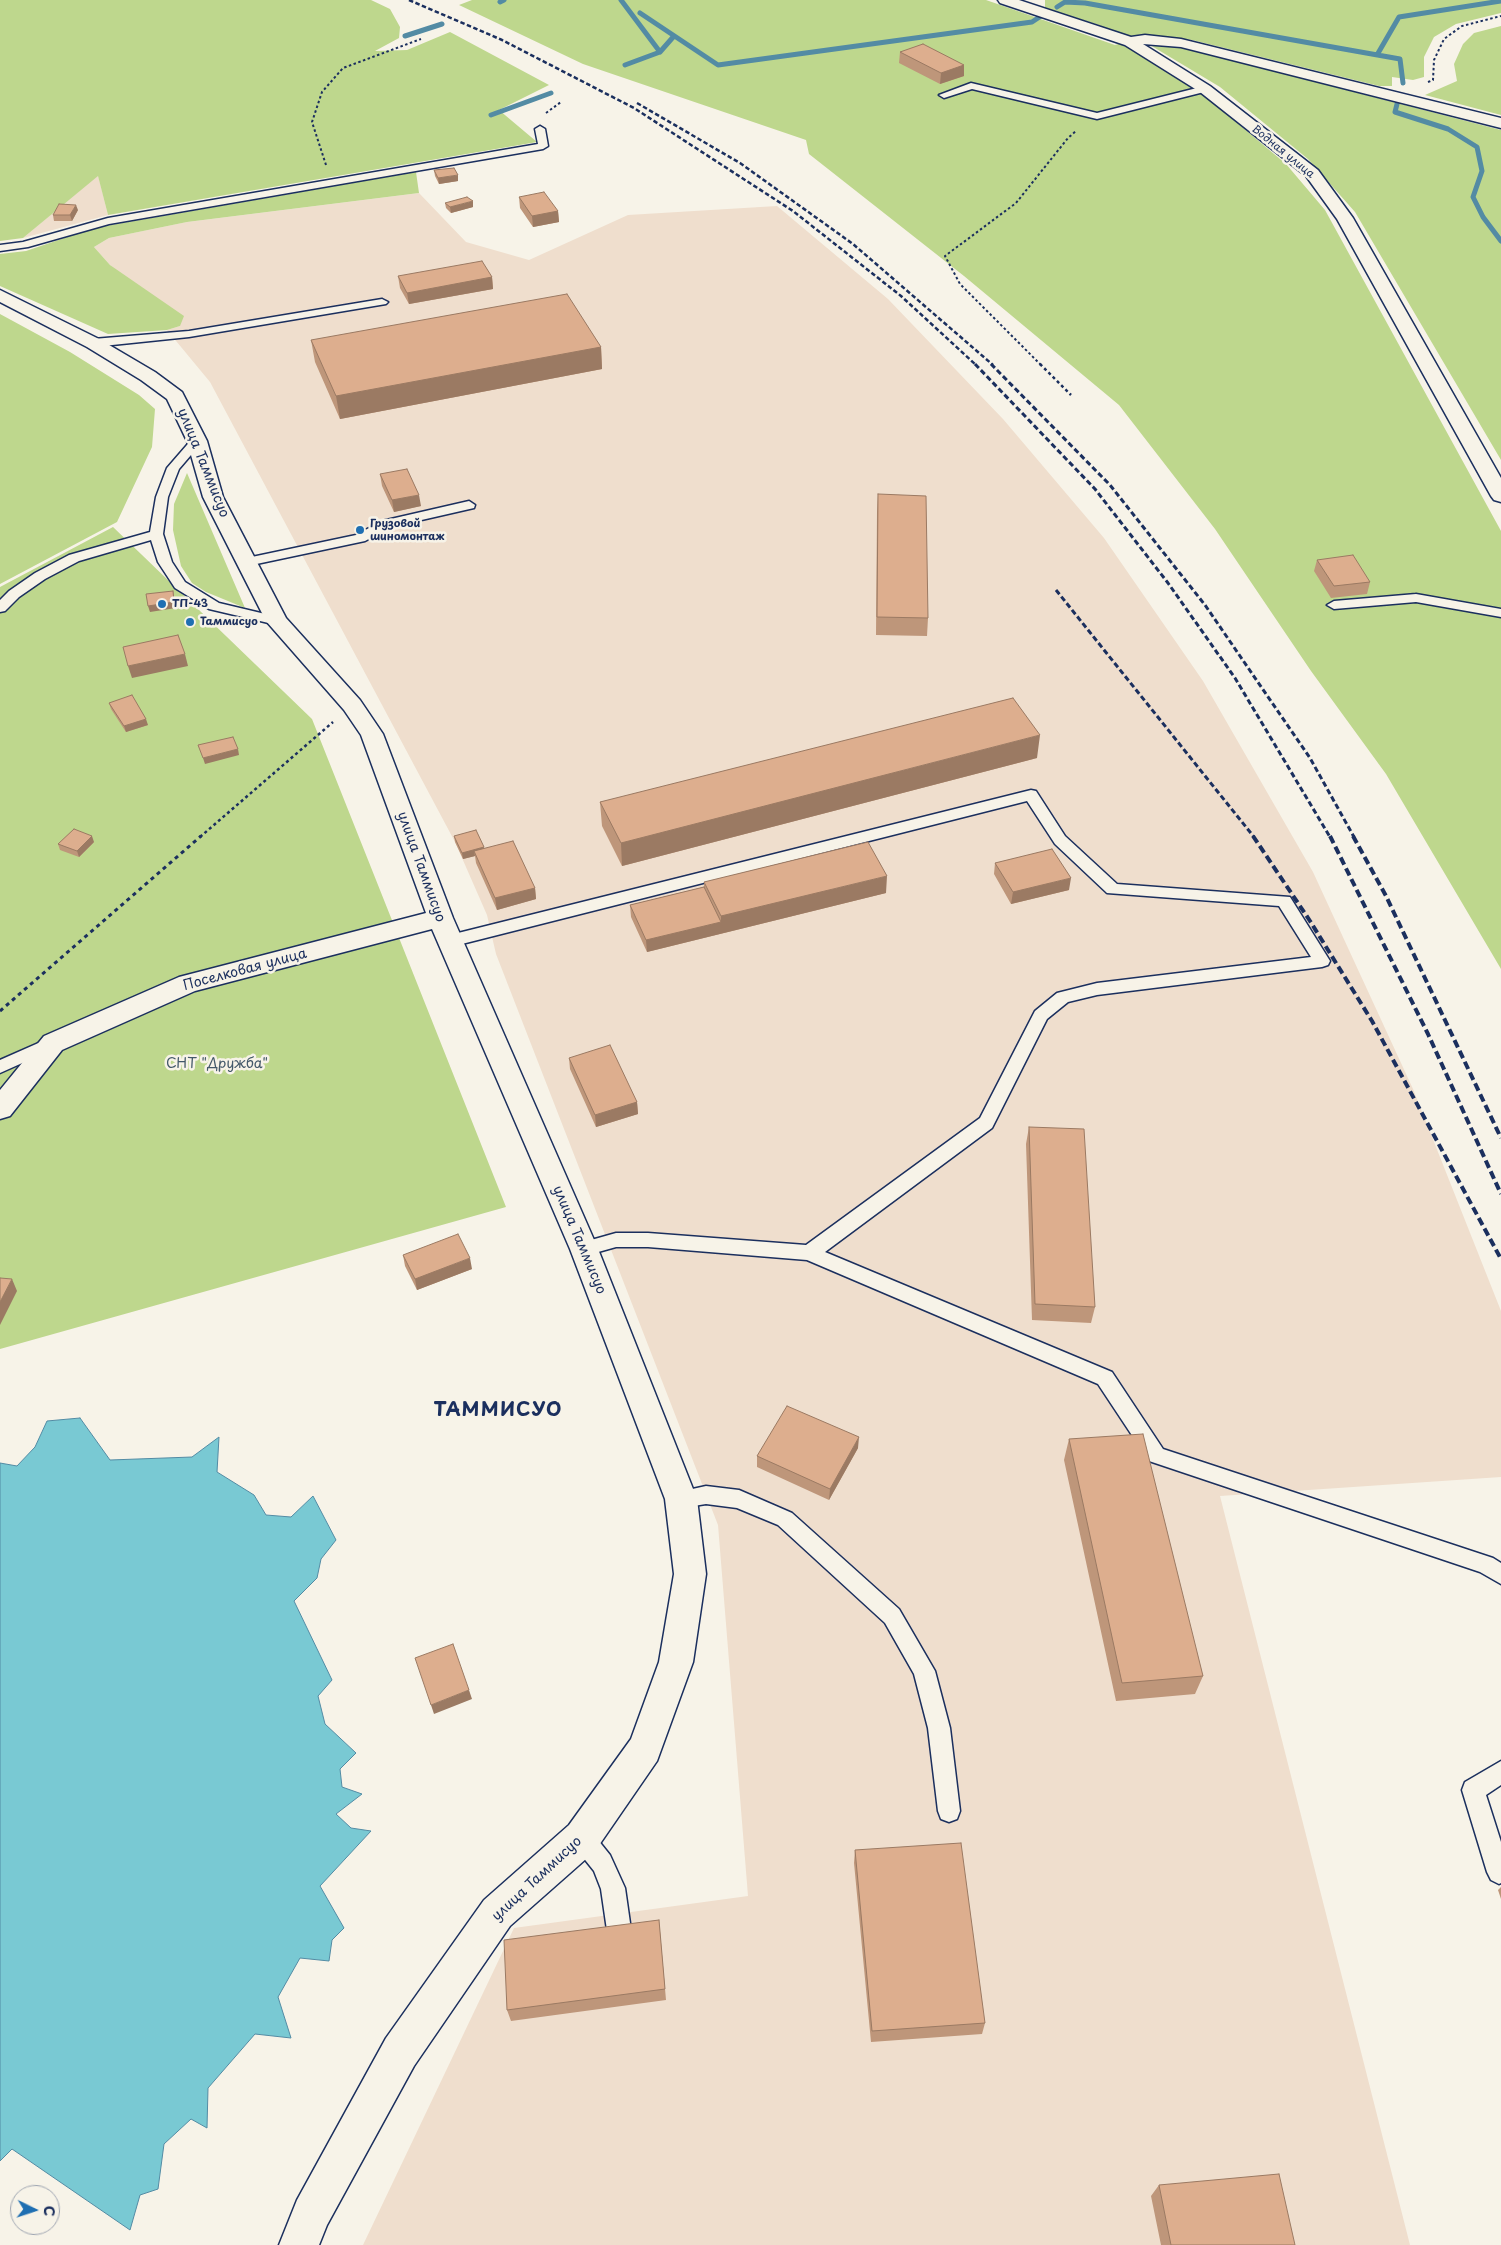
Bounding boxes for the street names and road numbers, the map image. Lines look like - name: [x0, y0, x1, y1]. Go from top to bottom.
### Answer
- street label: Водная улица: [1249, 123, 1317, 181]
- street label: улица Таммисуо: [173, 406, 233, 520]
- street label: улица Таммисуо: [393, 809, 449, 925]
- street label: Поселковая улица: [181, 945, 309, 995]
- street label: улица Таммисуо: [549, 1183, 609, 1297]
- street label: улица Таммисуо: [489, 1833, 585, 1925]

